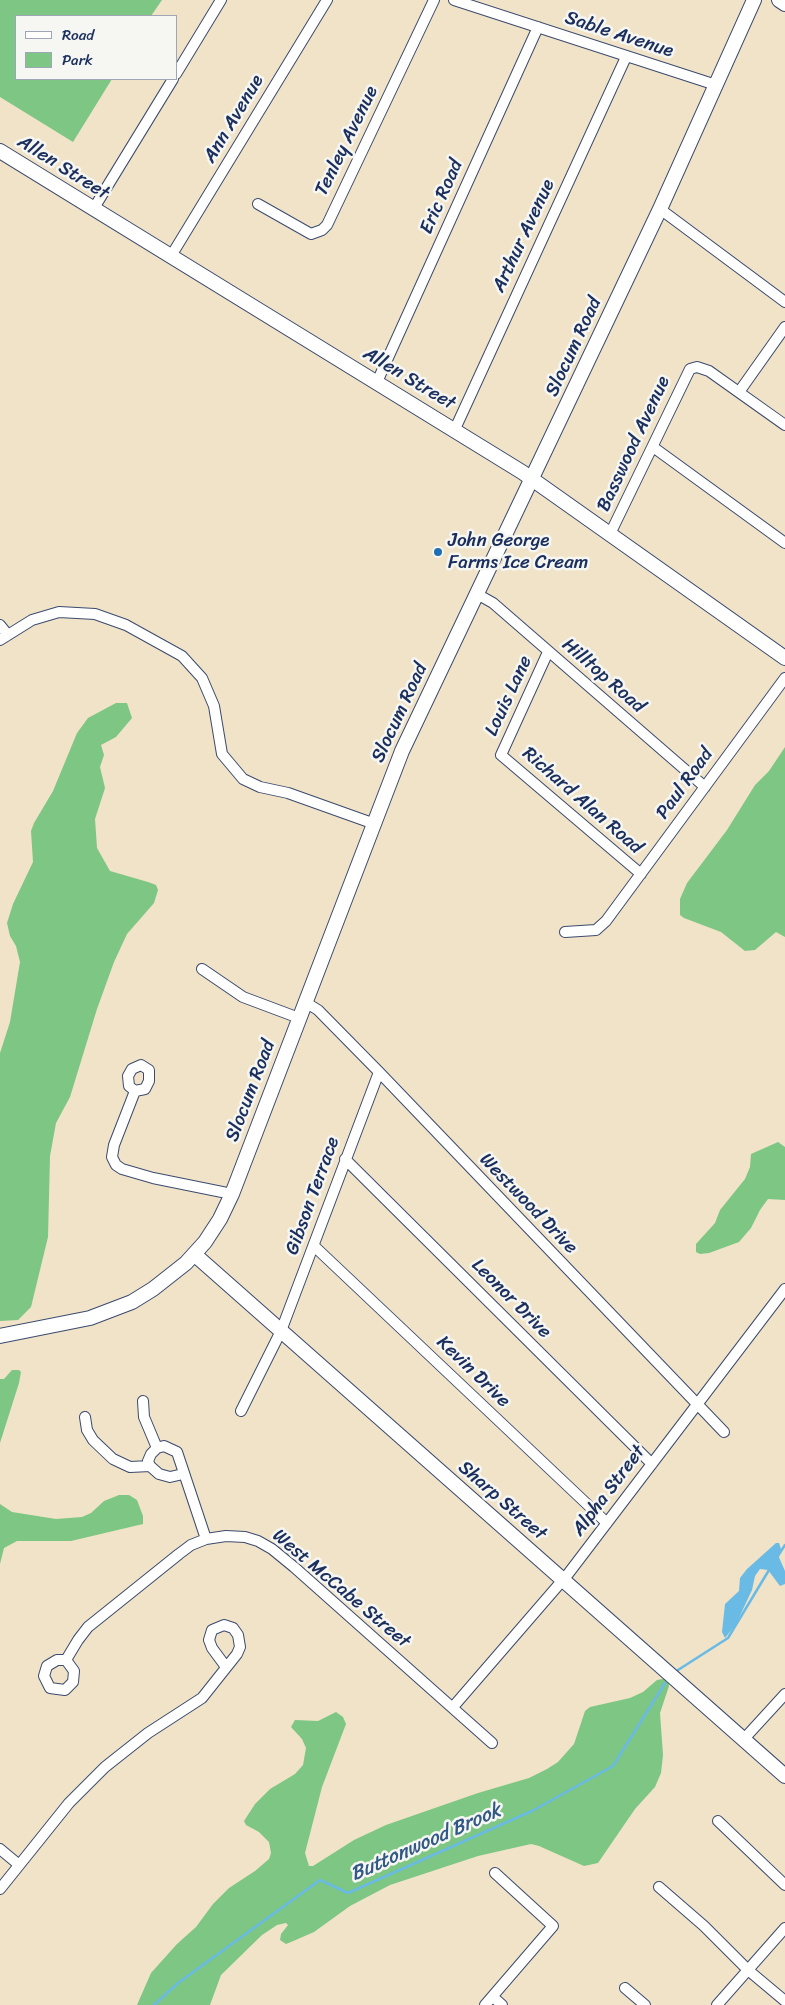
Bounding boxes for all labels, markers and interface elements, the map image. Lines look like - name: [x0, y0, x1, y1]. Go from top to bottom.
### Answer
- street label: Sable Avenue: [562, 7, 676, 63]
- legend: [15, 15, 178, 80]
- text: Road: [62, 22, 94, 48]
- text: Park: [62, 47, 93, 73]
- street label: Ann Avenue: [199, 71, 269, 167]
- street label: Tenley Avenue: [311, 82, 383, 200]
- street label: Allen Street: [13, 131, 113, 205]
- street label: Eric Road: [416, 156, 468, 238]
- street label: Arthur Avenue: [488, 176, 560, 296]
- street label: Slocum Road: [541, 294, 607, 400]
- street label: Allen Street: [359, 343, 459, 415]
- street label: Basswood Avenue: [593, 373, 675, 515]
- place label: John George Farms Ice Cream: [448, 530, 588, 574]
- marker: John George Farms Ice Cream: [432, 546, 444, 558]
- street label: Hilltop Road: [557, 634, 649, 718]
- street label: Louis Lane: [481, 652, 537, 740]
- street label: Slocum Road: [367, 660, 433, 766]
- street label: Richard Alan Road: [517, 743, 647, 859]
- street label: Paul Road: [652, 744, 718, 824]
- street label: Slocum Road: [221, 1037, 281, 1145]
- street label: Gibson Terrace: [281, 1134, 345, 1258]
- street label: Westwood Drive: [474, 1149, 582, 1259]
- street label: Leonor Drive: [466, 1254, 556, 1344]
- street label: Kevin Drive: [431, 1331, 515, 1413]
- street label: Alpha Street: [568, 1441, 650, 1541]
- street label: Sharp Street: [453, 1457, 551, 1545]
- street label: West McCabe Street: [267, 1525, 415, 1653]
- water label: Buttonwood Brook: [347, 1799, 505, 1887]

